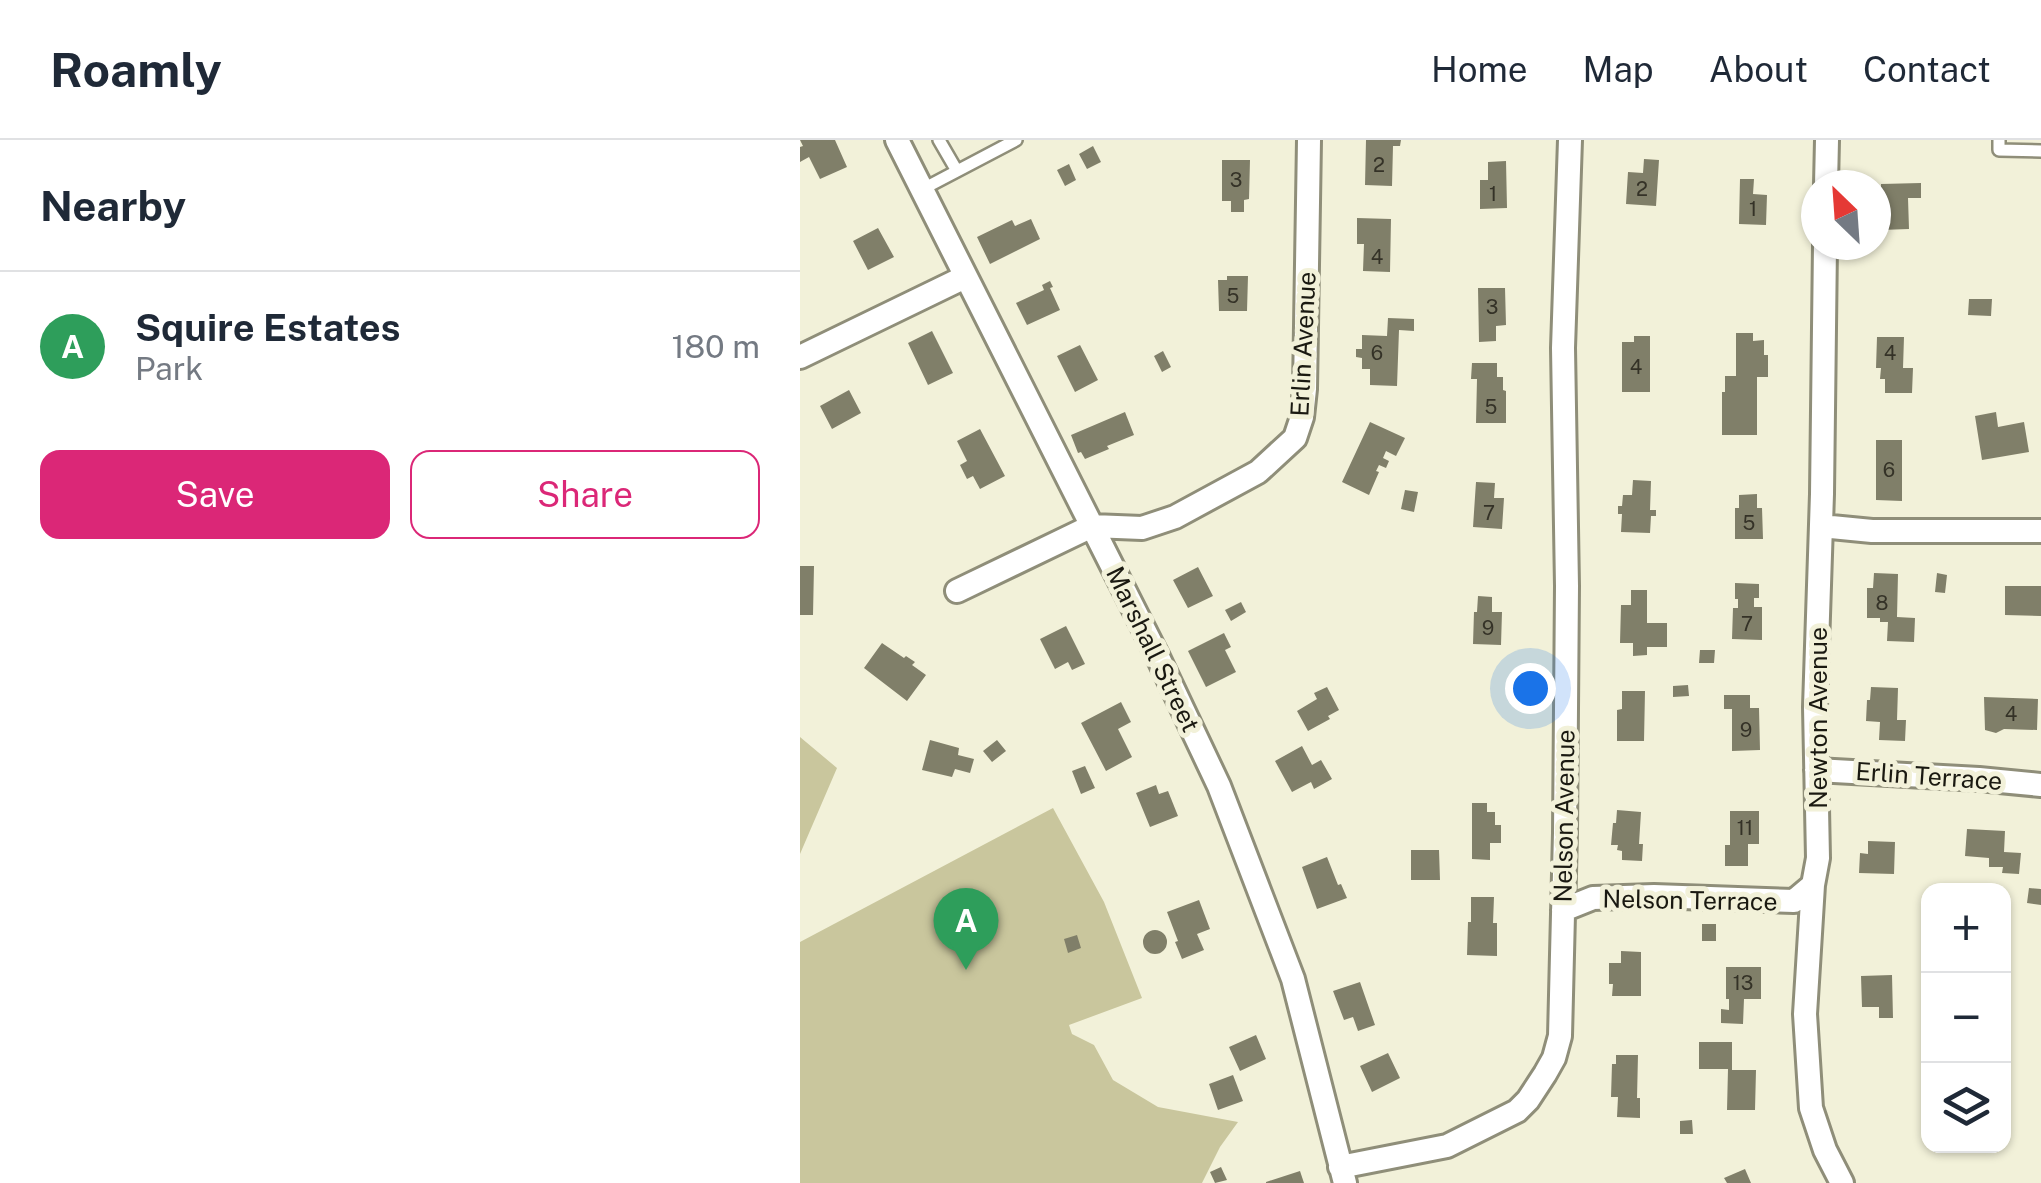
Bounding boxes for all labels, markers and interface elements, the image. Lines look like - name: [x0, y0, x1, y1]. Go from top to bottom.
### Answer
- text: Roamly: [50, 41, 222, 98]
- text: Home: [1431, 49, 1528, 90]
- text: Map: [1583, 49, 1654, 90]
- text: About: [1709, 49, 1808, 90]
- text: Contact: [1863, 49, 1991, 90]
- house number: 2: [1373, 153, 1385, 177]
- house number: 3: [1230, 168, 1242, 192]
- north arrow: [1801, 170, 1891, 260]
- house number: 2: [1636, 177, 1648, 201]
- text: Nearby: [40, 181, 186, 230]
- house number: 1: [1489, 182, 1497, 206]
- house number: 1: [1749, 197, 1757, 221]
- house number: 4: [1371, 245, 1383, 269]
- street label: Erlin Avenue: [1284, 271, 1322, 417]
- house number: 5: [1227, 284, 1239, 308]
- house number: 3: [1486, 295, 1498, 319]
- text: Squire Estates: [135, 305, 401, 350]
- text: A: [61, 328, 84, 365]
- text: 180 m: [671, 328, 760, 365]
- house number: 6: [1371, 341, 1383, 365]
- house number: 4: [1884, 341, 1896, 365]
- text: Park: [135, 350, 203, 387]
- house number: 4: [1630, 355, 1642, 379]
- house number: 5: [1485, 395, 1497, 419]
- button: Save: [40, 450, 390, 539]
- button: Share: [410, 450, 760, 539]
- house number: 6: [1883, 458, 1895, 482]
- house number: 7: [1483, 501, 1495, 525]
- house number: 5: [1743, 511, 1755, 535]
- street label: Marshall Street: [1100, 561, 1206, 737]
- house number: 8: [1876, 591, 1888, 615]
- house number: 7: [1741, 612, 1753, 636]
- house number: 9: [1482, 616, 1494, 640]
- street label: Newton Avenue: [1803, 627, 1833, 809]
- your location: [1505, 663, 1556, 714]
- house number: 4: [2005, 702, 2017, 726]
- house number: 9: [1740, 718, 1752, 742]
- street label: Nelson Avenue: [1547, 729, 1581, 903]
- street label: Erlin Terrace: [1855, 756, 2003, 796]
- house number: 11: [1737, 816, 1753, 840]
- street label: Nelson Terrace: [1602, 883, 1778, 917]
- map controls: [1921, 883, 2011, 1153]
- button: +: [1921, 883, 2011, 973]
- pin: A: [934, 888, 998, 970]
- house number: 13: [1733, 971, 1753, 995]
- button: −: [1921, 973, 2011, 1063]
- button: layers: [1921, 1063, 2011, 1153]

